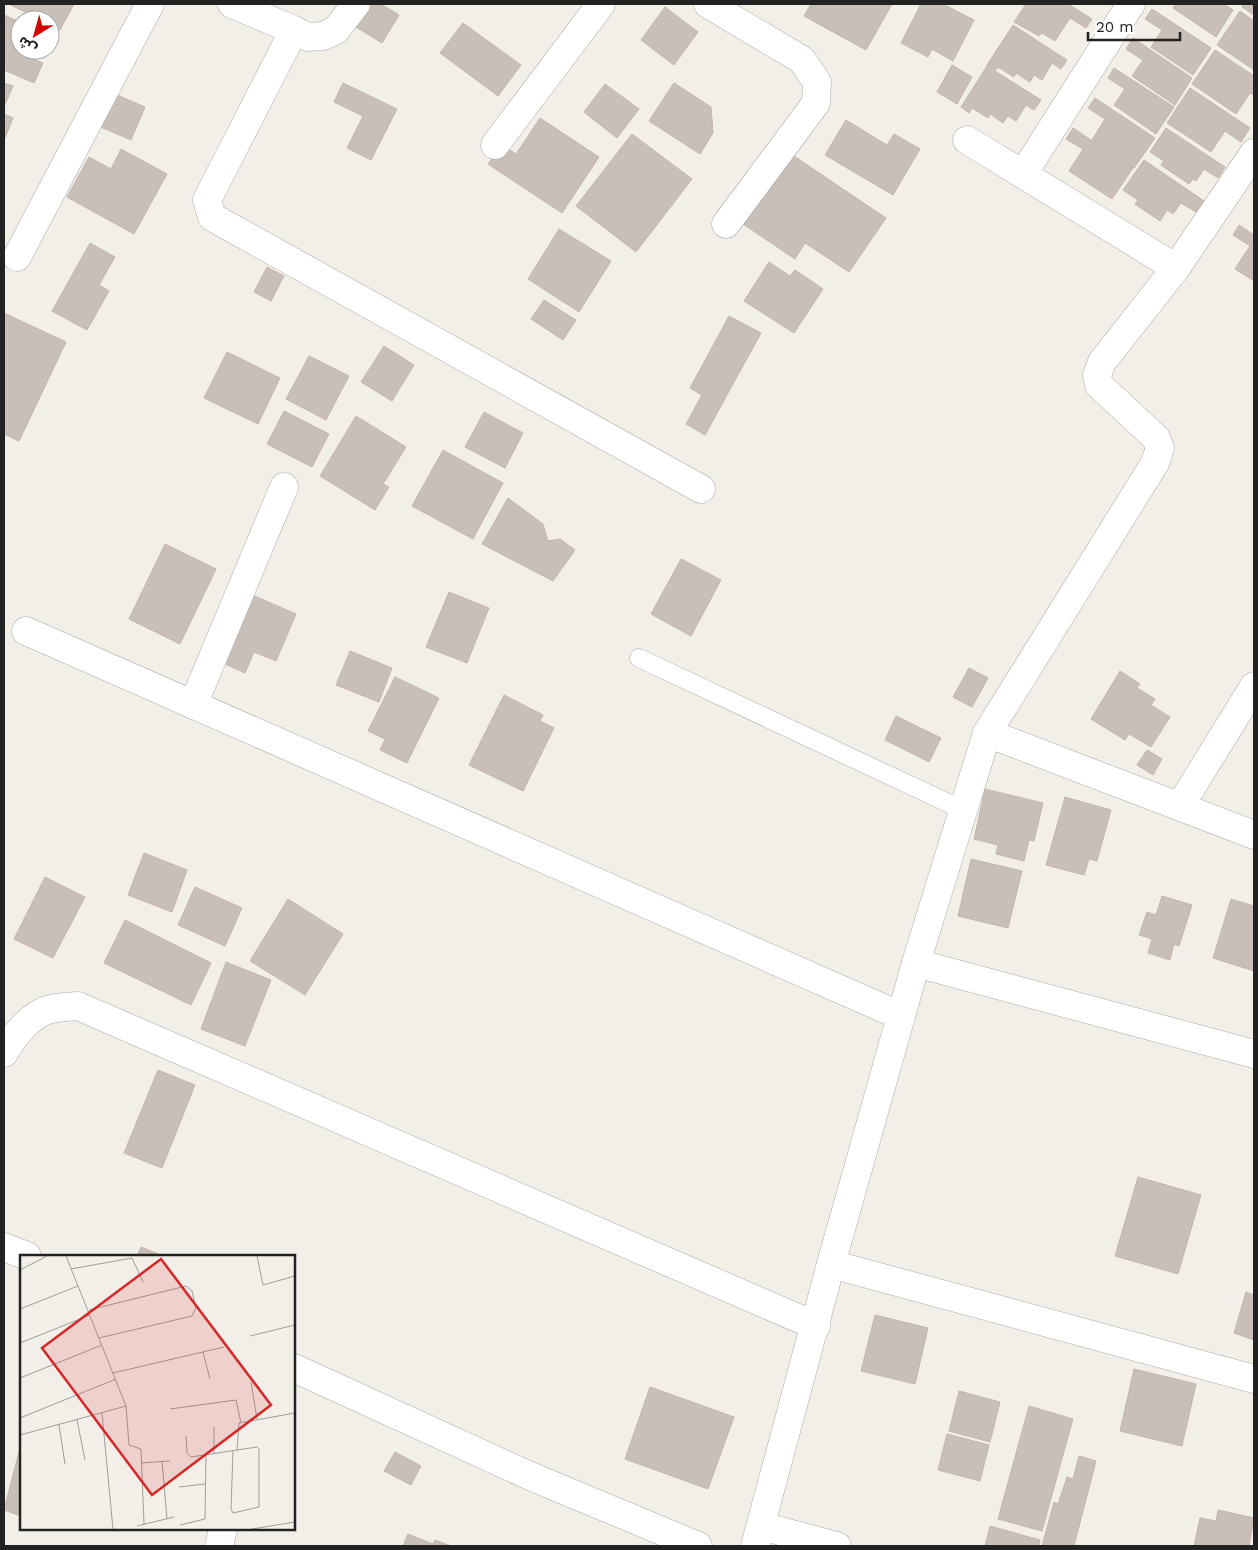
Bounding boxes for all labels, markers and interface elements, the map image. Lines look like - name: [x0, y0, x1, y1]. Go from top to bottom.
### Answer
- north arrow: [10, 10, 60, 60]
- scale bar: [1088, 10, 1180, 42]
- text: 20 m: [1096, 18, 1134, 36]
- text: ش: [15, 33, 40, 58]
- inset map: [20, 1255, 295, 1530]

